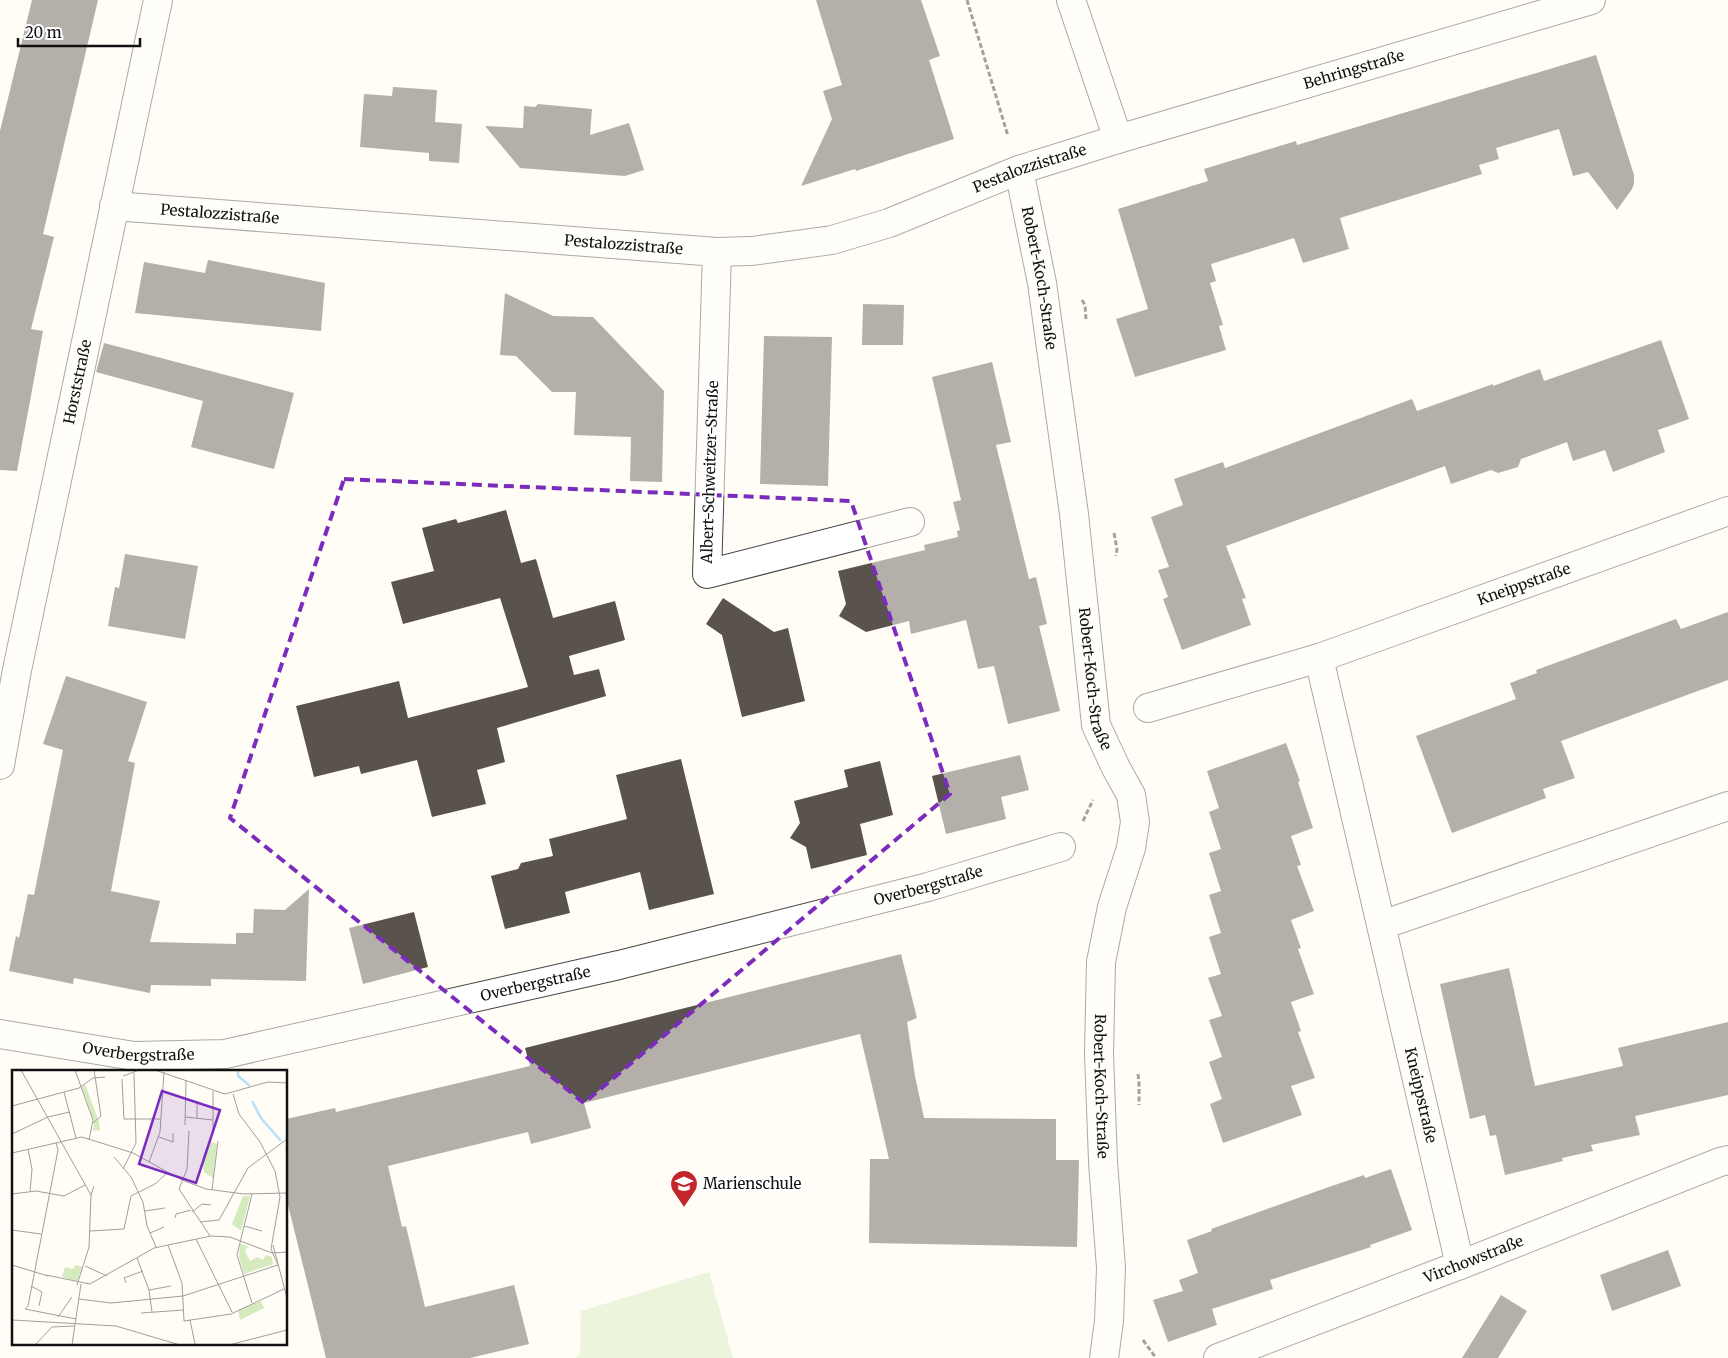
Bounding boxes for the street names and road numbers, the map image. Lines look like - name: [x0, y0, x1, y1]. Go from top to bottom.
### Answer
- street label: Behringstraße: [1301, 45, 1407, 93]
- street label: Pestalozzistraße: [970, 139, 1089, 197]
- street label: Pestalozzistraße: [160, 200, 280, 228]
- street label: Robert-Koch-Straße: [1018, 205, 1061, 351]
- street label: Pestalozzistraße: [563, 230, 684, 258]
- street label: Horststraße: [59, 337, 95, 426]
- street label: Albert-Schweitzer-Straße: [697, 380, 722, 565]
- street label: Kneippstraße: [1475, 558, 1573, 609]
- street label: Robert-Koch-Straße: [1075, 606, 1116, 753]
- street label: Overbergstraße: [872, 861, 985, 909]
- street label: Overbergstraße: [478, 962, 592, 1005]
- street label: Robert-Koch-Straße: [1090, 1014, 1113, 1159]
- street label: Overbergstraße: [81, 1038, 195, 1065]
- street label: Kneippstraße: [1401, 1046, 1441, 1145]
- street label: Virchowstraße: [1420, 1231, 1526, 1287]

